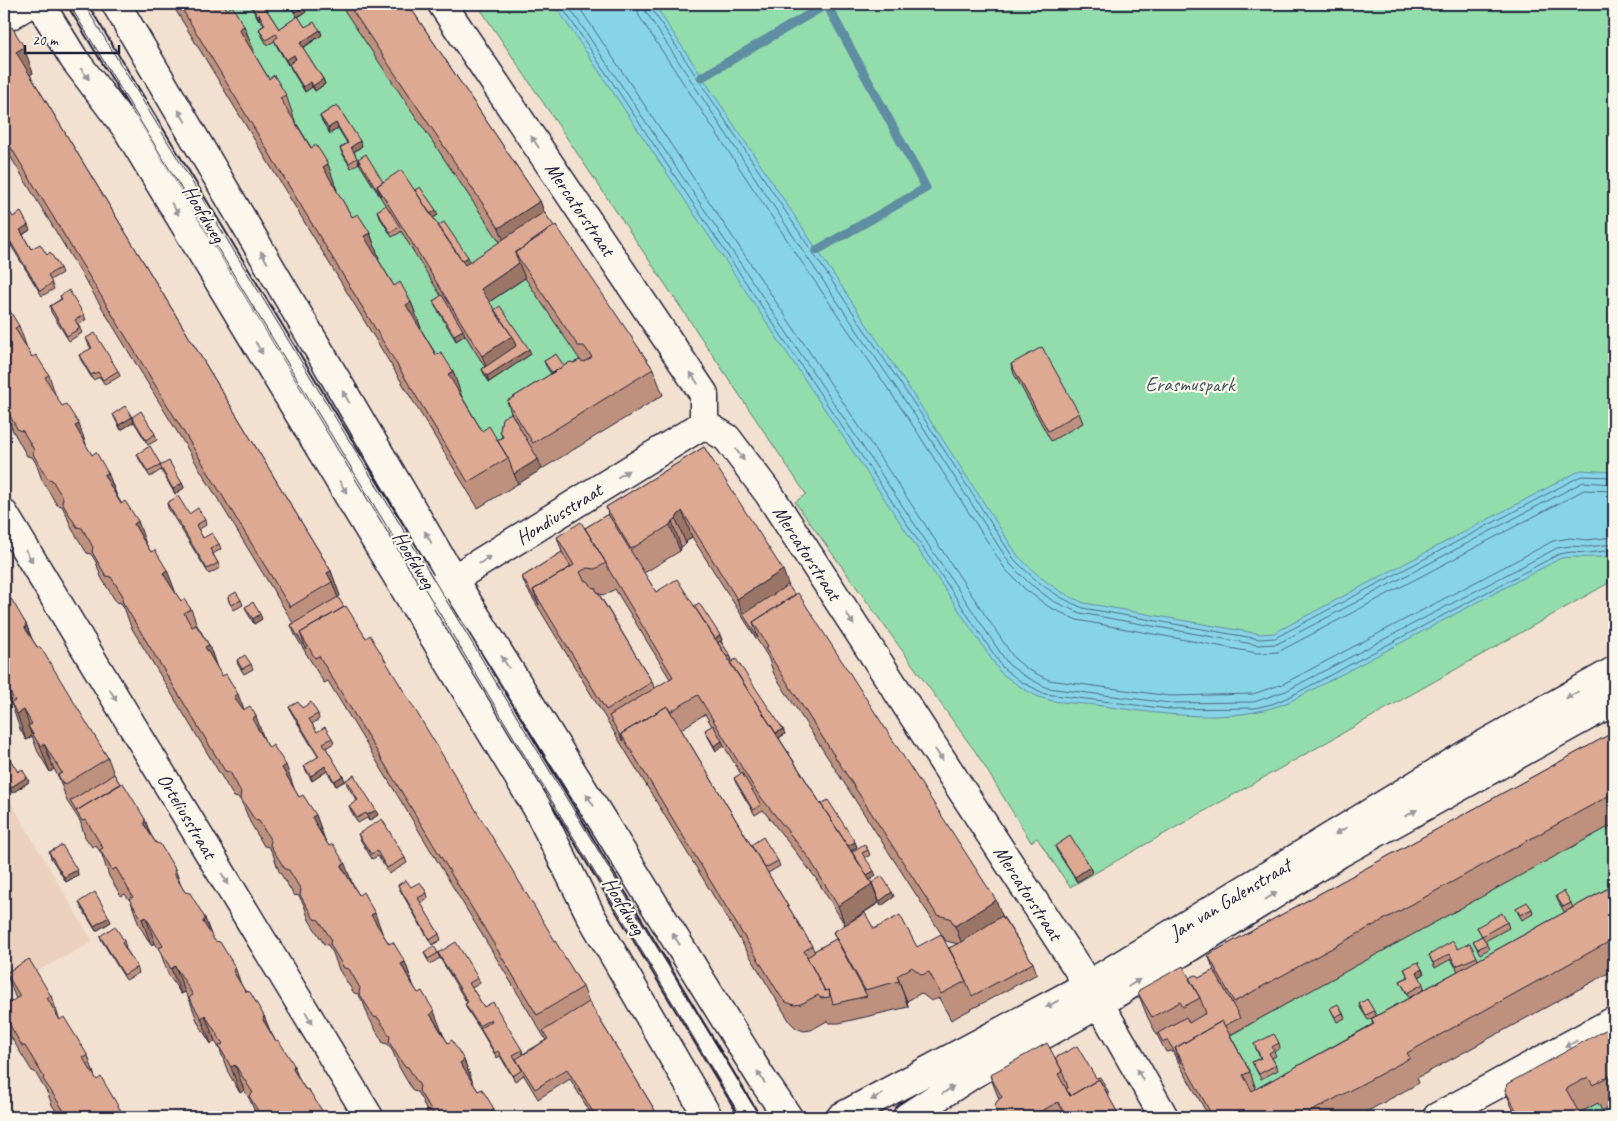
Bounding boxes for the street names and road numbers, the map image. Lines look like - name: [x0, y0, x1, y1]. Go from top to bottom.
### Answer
- street label: Mercatorstraat: [539, 157, 622, 263]
- street label: Hoofdweg: [177, 181, 231, 248]
- street label: Hondiusstraat: [511, 476, 609, 550]
- street label: Mercatorstraat: [767, 501, 848, 607]
- street label: Hoofdweg: [387, 527, 441, 594]
- street label: Orteliusstraat: [152, 769, 224, 865]
- street label: Mercatorstraat: [988, 841, 1069, 947]
- street label: Jan van Galenstraat: [1164, 851, 1298, 946]
- street label: Hoofdweg: [597, 873, 651, 940]

